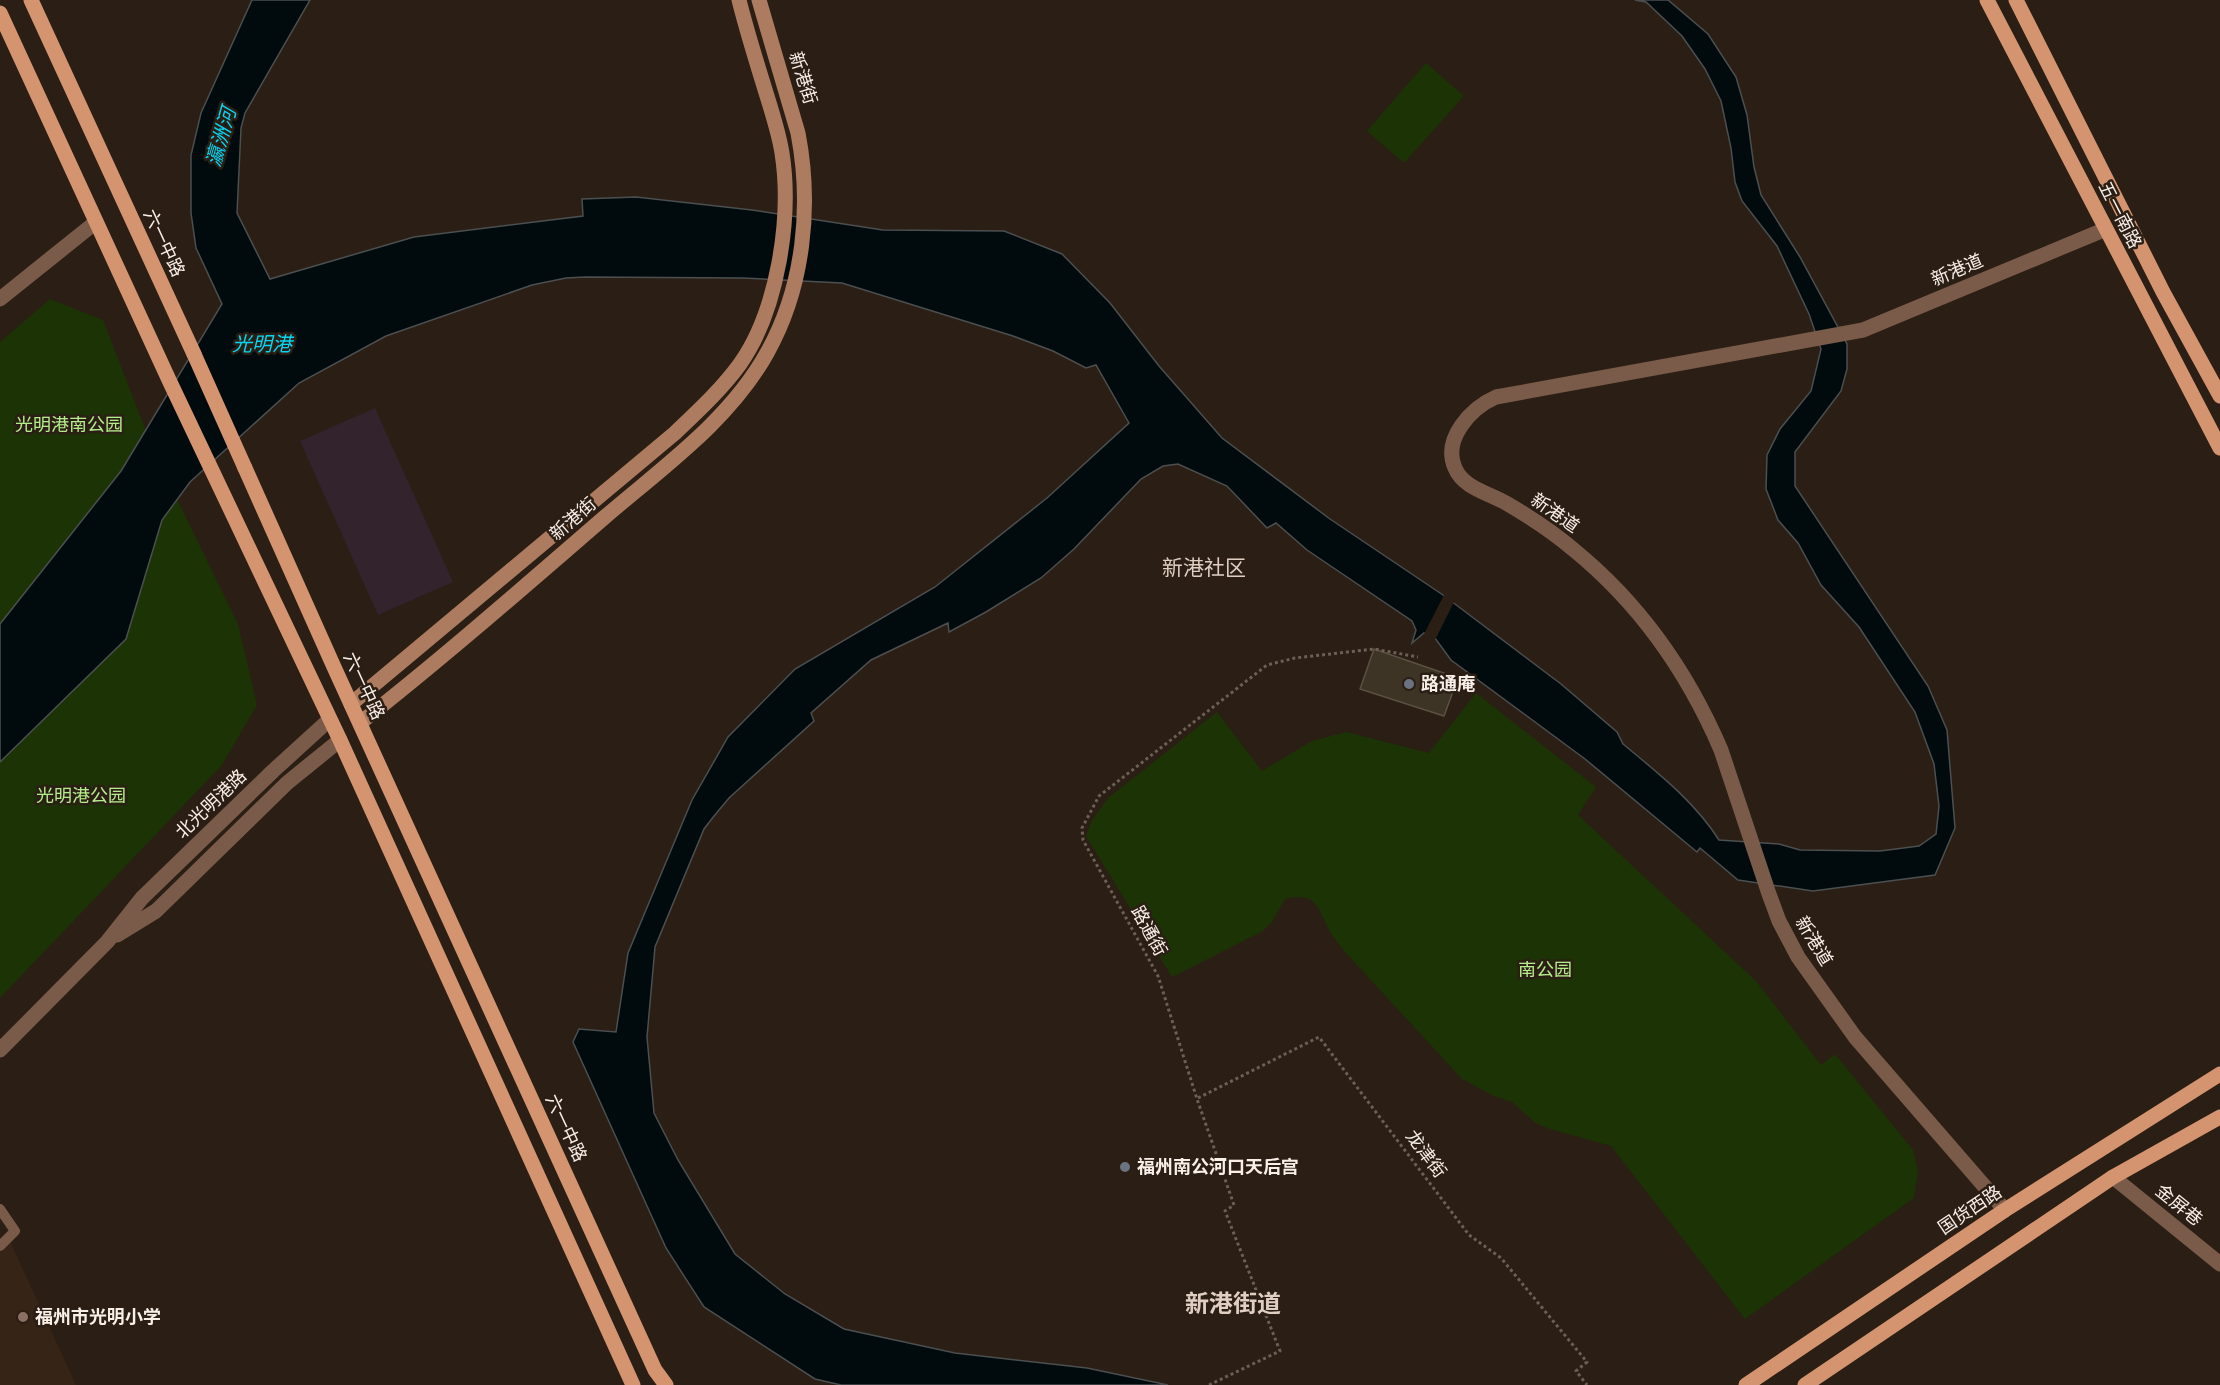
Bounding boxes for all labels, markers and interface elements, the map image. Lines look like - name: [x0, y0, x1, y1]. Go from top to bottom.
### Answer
- street label: 新港街: [785, 49, 821, 107]
- water label: 瀛洲河: [201, 101, 242, 169]
- street label: 五一南路: [2094, 178, 2146, 252]
- street label: 六一中路: [139, 206, 189, 280]
- street label: 新港道: [1928, 249, 1986, 291]
- water label: 光明港: [232, 332, 295, 356]
- park label: 光明港南公园: [15, 414, 123, 436]
- street label: 新港道: [1527, 489, 1583, 537]
- street label: 新港街: [545, 493, 601, 545]
- district label: 新港社区: [1162, 555, 1246, 580]
- street label: 六一中路: [339, 649, 389, 723]
- place label: 路通庵: [1421, 673, 1475, 695]
- marker: 路通庵: [1402, 677, 1416, 691]
- street label: 北光明港路: [171, 765, 251, 843]
- park label: 光明港公园: [36, 785, 126, 807]
- street label: 路通街: [1126, 902, 1172, 960]
- street label: 新港道: [1791, 912, 1837, 970]
- park label: 南公园: [1518, 959, 1572, 981]
- street label: 六一中路: [541, 1091, 591, 1165]
- street label: 龙津街: [1401, 1126, 1451, 1182]
- place label: 福州南公河口天后宫: [1137, 1156, 1299, 1178]
- marker: 福州南公河口天后宫: [1118, 1160, 1132, 1174]
- street label: 金屏巷: [2151, 1179, 2207, 1231]
- street label: 国货西路: [1934, 1181, 2006, 1239]
- district label: 新港街道: [1185, 1289, 1281, 1318]
- place label: 福州市光明小学: [35, 1306, 161, 1328]
- marker: 福州市光明小学: [16, 1310, 30, 1324]

